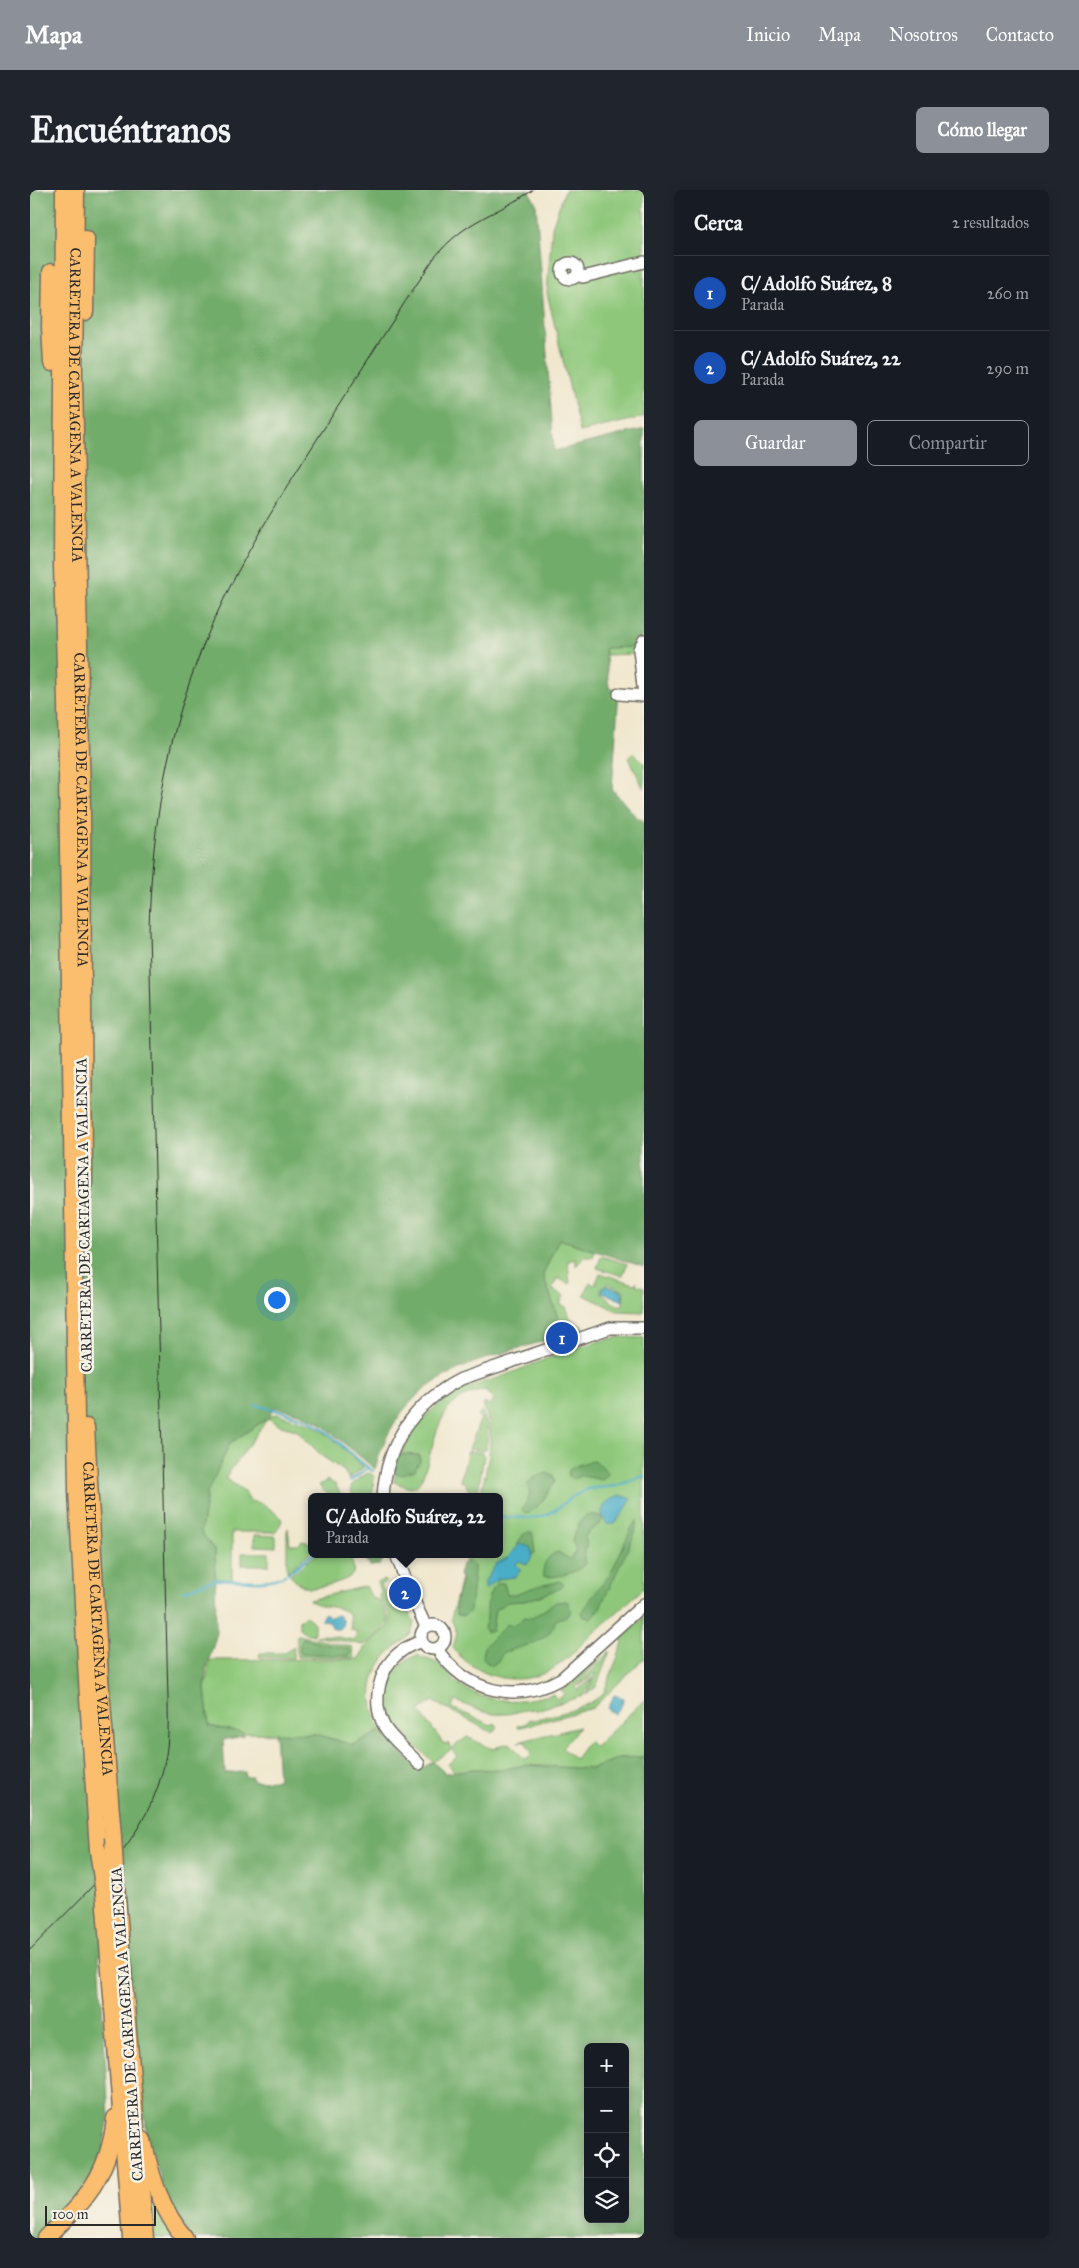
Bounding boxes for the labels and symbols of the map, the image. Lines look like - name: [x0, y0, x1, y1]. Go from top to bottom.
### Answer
- street label: CARRETERA DE CARTAGENA A VALENCIA: [65, 247, 86, 563]
- street label: CARRETERA DE CARTAGENA A VALENCIA: [70, 652, 92, 968]
- street label: CARRETERA DE CARTAGENA A VALENCIA: [72, 1057, 96, 1373]
- your location: [264, 1287, 290, 1313]
- pin: 1: [546, 1319, 578, 1357]
- street label: CARRETERA DE CARTAGENA A VALENCIA: [79, 1461, 117, 1777]
- pin: 2: [389, 1574, 421, 1612]
- street label: CARRETERA DE CARTAGENA A VALENCIA: [107, 1866, 147, 2182]
- scale bar: [45, 2203, 156, 2226]

